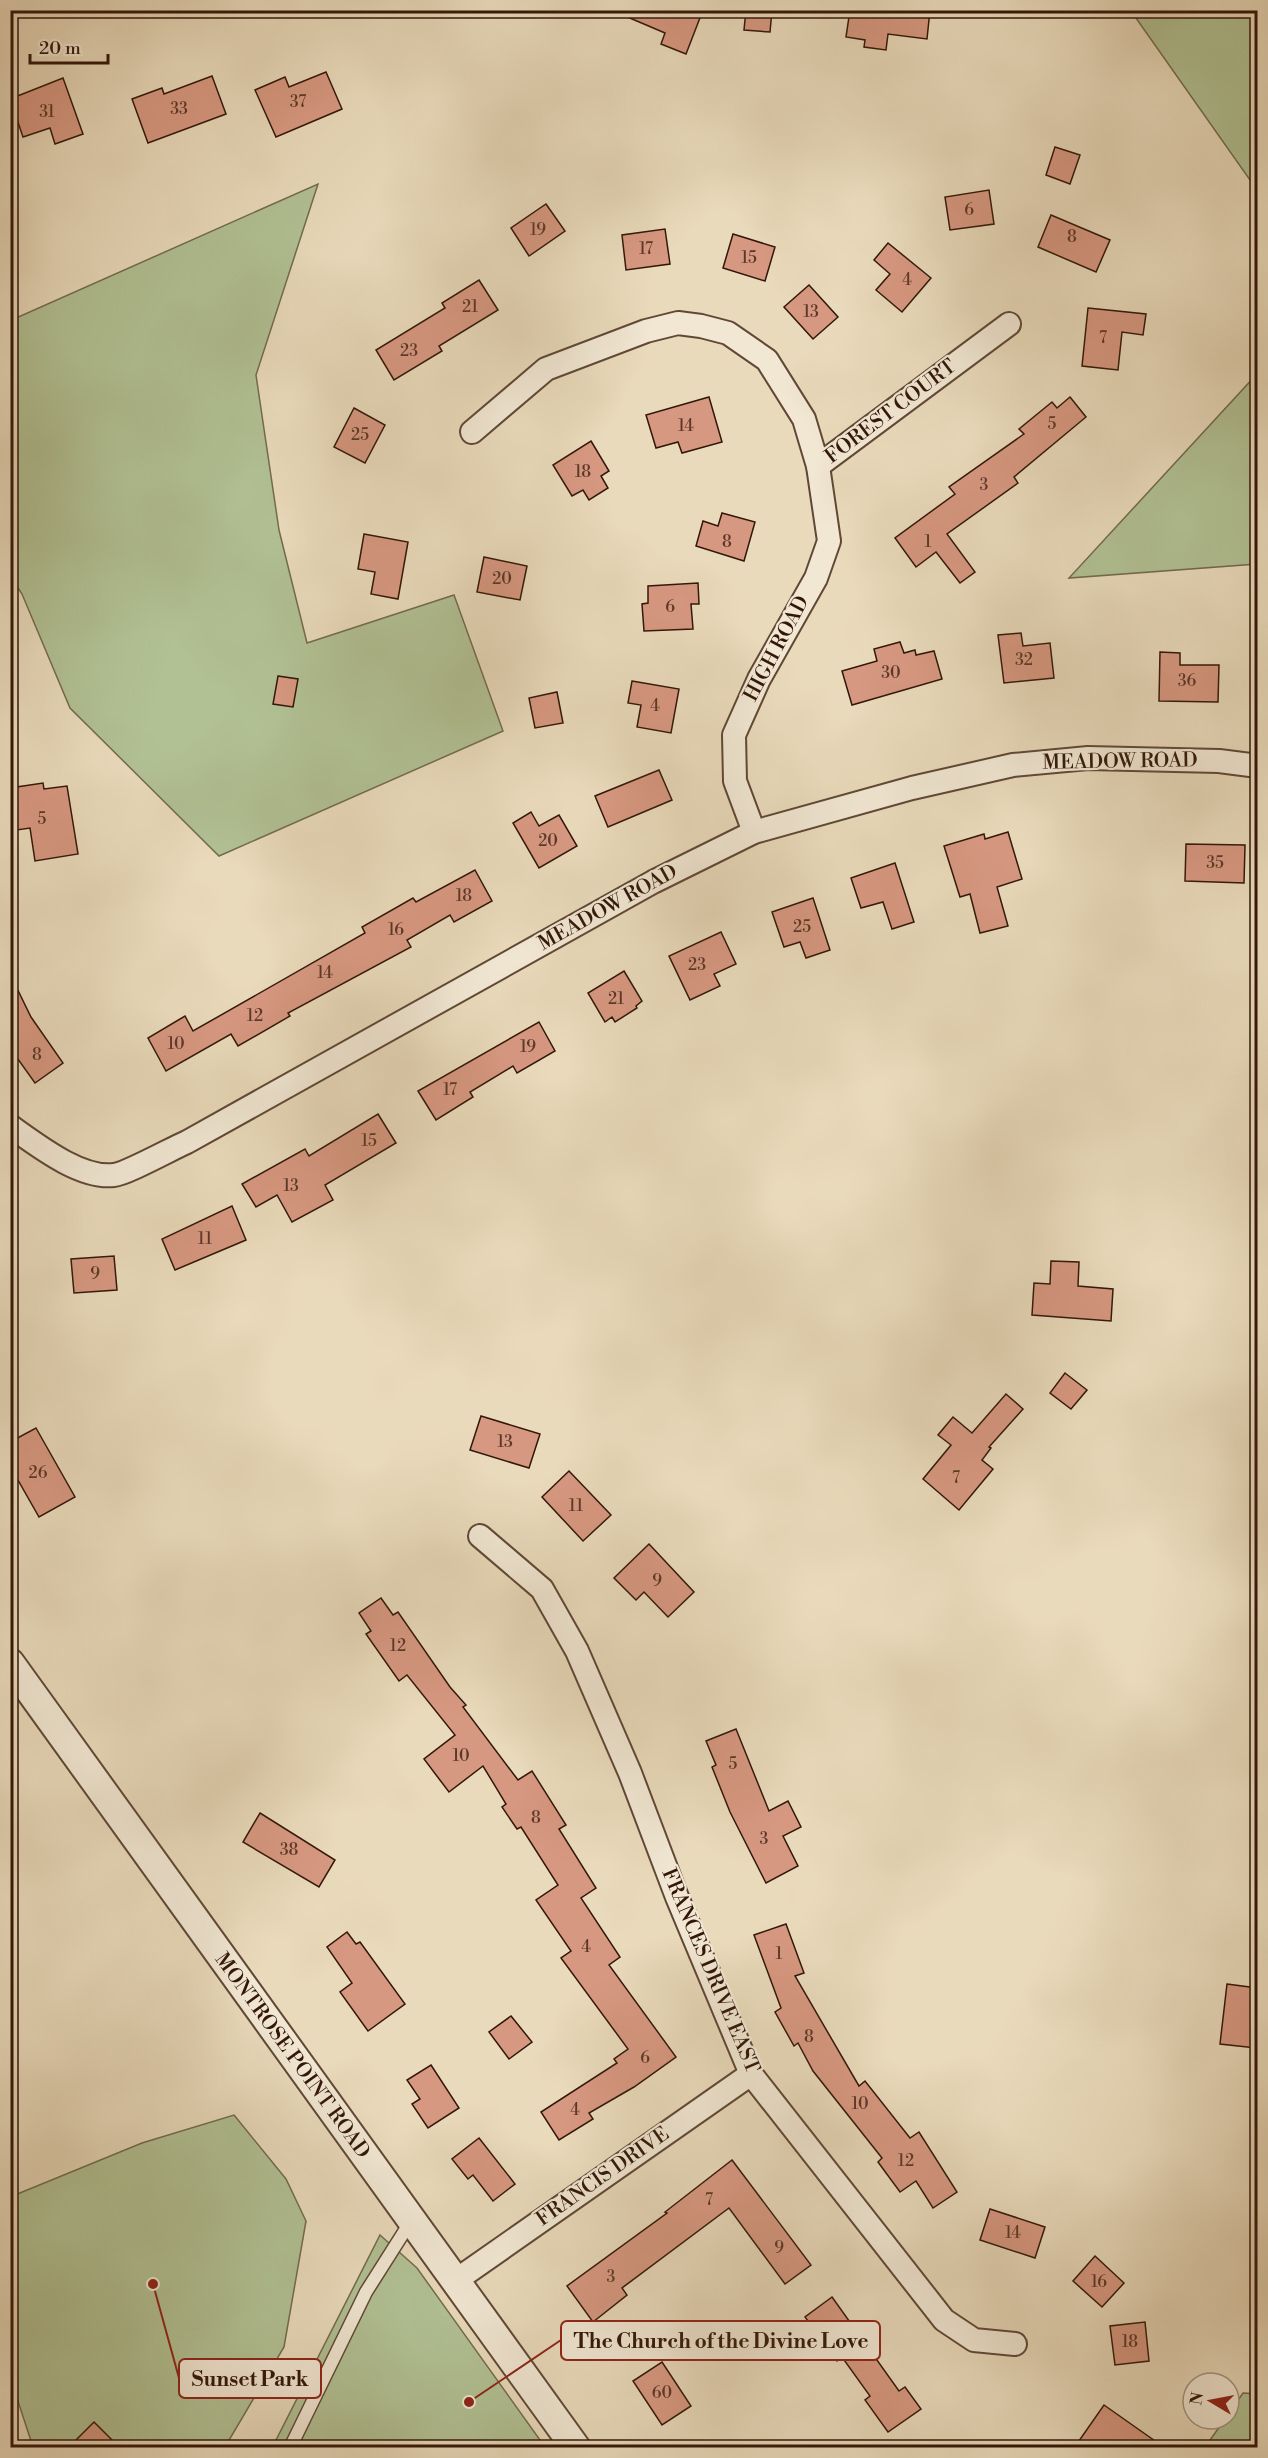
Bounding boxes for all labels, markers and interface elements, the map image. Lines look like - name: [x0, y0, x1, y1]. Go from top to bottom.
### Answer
- scale bar: [30, 27, 108, 65]
- text: 20 m: [39, 37, 81, 60]
- house number: 37: [290, 92, 306, 112]
- house number: 33: [170, 99, 188, 119]
- house number: 31: [39, 102, 55, 122]
- house number: 6: [964, 200, 974, 220]
- house number: 19: [530, 220, 546, 240]
- house number: 8: [1067, 227, 1077, 247]
- house number: 17: [639, 239, 653, 259]
- house number: 15: [741, 248, 757, 268]
- house number: 4: [902, 270, 912, 290]
- house number: 21: [462, 297, 478, 317]
- house number: 13: [803, 302, 819, 322]
- house number: 7: [1099, 328, 1107, 348]
- house number: 23: [400, 341, 418, 361]
- street label: FOREST COURT: [820, 354, 962, 470]
- house number: 5: [1048, 414, 1057, 434]
- house number: 14: [678, 416, 694, 436]
- house number: 25: [351, 425, 369, 445]
- house number: 18: [575, 462, 591, 482]
- house number: 3: [980, 475, 989, 495]
- house number: 8: [722, 532, 732, 552]
- house number: 1: [925, 532, 932, 552]
- house number: 20: [492, 569, 512, 589]
- street label: HIGH ROAD: [739, 592, 815, 706]
- house number: 6: [665, 597, 675, 617]
- house number: 32: [1015, 650, 1033, 670]
- house number: 30: [881, 663, 901, 683]
- house number: 36: [1178, 671, 1197, 691]
- house number: 4: [650, 696, 660, 716]
- street label: MEADOW ROAD: [1042, 748, 1198, 776]
- house number: 5: [38, 809, 47, 829]
- house number: 20: [538, 831, 558, 851]
- house number: 35: [1206, 853, 1224, 873]
- street label: MEADOW ROAD: [534, 859, 682, 957]
- house number: 18: [456, 886, 472, 906]
- house number: 25: [793, 917, 811, 937]
- house number: 16: [388, 920, 404, 940]
- house number: 23: [688, 955, 706, 975]
- house number: 14: [317, 963, 333, 983]
- house number: 21: [608, 989, 624, 1009]
- house number: 12: [247, 1006, 263, 1026]
- house number: 10: [168, 1034, 185, 1054]
- house number: 19: [520, 1037, 536, 1057]
- house number: 8: [32, 1045, 42, 1065]
- house number: 17: [443, 1080, 457, 1100]
- house number: 15: [361, 1131, 377, 1151]
- house number: 13: [283, 1176, 299, 1196]
- house number: 11: [198, 1229, 212, 1249]
- house number: 9: [90, 1264, 100, 1284]
- house number: 13: [497, 1432, 513, 1452]
- house number: 26: [29, 1463, 48, 1483]
- house number: 7: [952, 1468, 960, 1488]
- house number: 11: [569, 1496, 583, 1516]
- house number: 9: [652, 1571, 662, 1591]
- house number: 12: [390, 1636, 406, 1656]
- house number: 10: [453, 1746, 470, 1766]
- house number: 5: [729, 1754, 738, 1774]
- house number: 8: [531, 1808, 541, 1828]
- house number: 3: [760, 1829, 769, 1849]
- house number: 38: [280, 1840, 299, 1860]
- street label: FRANCES DRIVE EAST: [655, 1865, 765, 2077]
- house number: 4: [581, 1937, 591, 1957]
- house number: 1: [776, 1944, 783, 1964]
- street label: MONTROSE POINT ROAD: [209, 1948, 375, 2164]
- house number: 8: [804, 2027, 814, 2047]
- house number: 6: [640, 2048, 650, 2068]
- house number: 10: [852, 2094, 869, 2114]
- house number: 4: [570, 2100, 580, 2120]
- street label: FRANCIS DRIVE: [532, 2122, 674, 2232]
- house number: 12: [898, 2151, 914, 2171]
- house number: 7: [705, 2190, 713, 2210]
- house number: 14: [1005, 2223, 1021, 2243]
- house number: 9: [774, 2238, 784, 2258]
- house number: 3: [607, 2267, 616, 2287]
- house number: 16: [1091, 2272, 1107, 2292]
- callout: The Church of the Divine Love: [561, 2321, 880, 2360]
- text: The Church of the Divine Love: [574, 2329, 868, 2355]
- house number: 18: [1122, 2332, 1138, 2352]
- callout: Sunset Park: [179, 2359, 321, 2398]
- text: Sunset Park: [191, 2367, 310, 2393]
- north arrow: [1181, 2371, 1241, 2431]
- house number: 60: [652, 2383, 672, 2403]
- text: N: [1186, 2390, 1208, 2407]

